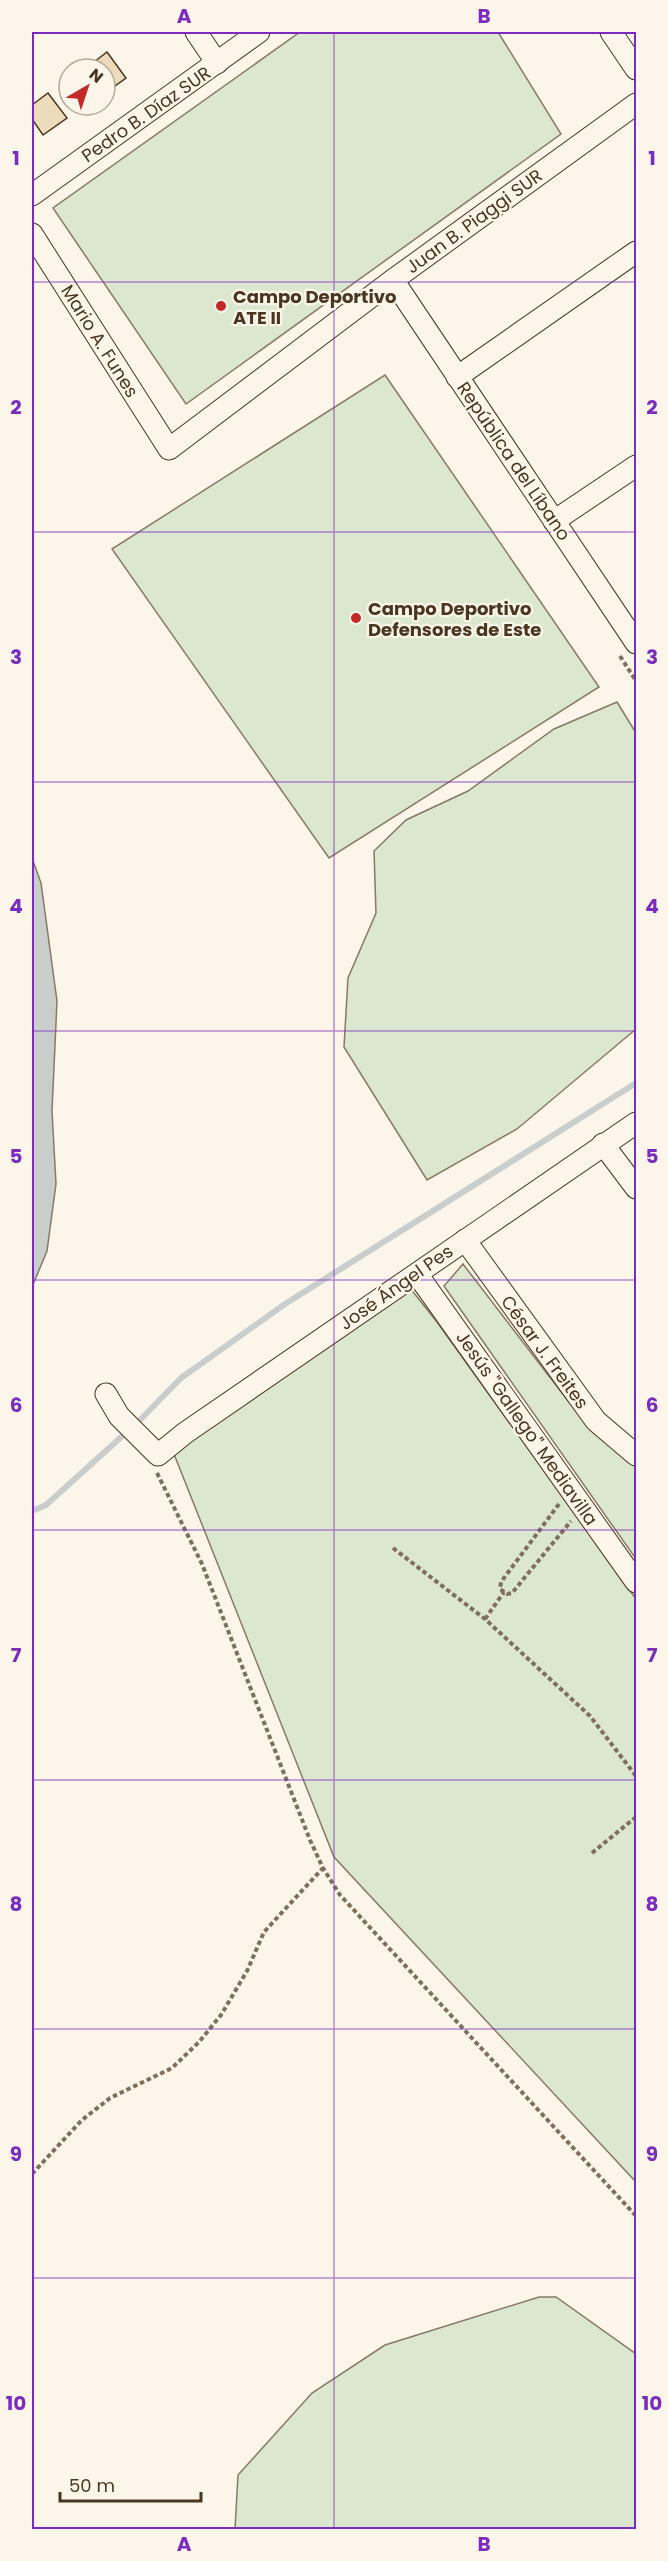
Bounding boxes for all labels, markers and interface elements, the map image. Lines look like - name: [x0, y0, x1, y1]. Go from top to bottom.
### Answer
- text: A: [177, 2, 192, 30]
- text: B: [477, 2, 491, 30]
- north arrow: [57, 57, 117, 117]
- street label: Pedro B. Díaz SUR: [76, 60, 216, 168]
- text: N: [84, 63, 108, 88]
- text: 1: [12, 144, 20, 172]
- text: 1: [648, 144, 656, 172]
- street label: Juan B. Piaggi SUR: [401, 163, 547, 279]
- street label: Mario A. Funes: [55, 280, 145, 402]
- place label: Campo Deportivo ATE II: [233, 284, 396, 330]
- marker: Campo Deportivo ATE II: [214, 299, 228, 313]
- street label: República del Líbano: [451, 377, 577, 545]
- text: 2: [10, 393, 22, 421]
- text: 2: [646, 393, 658, 421]
- place label: Campo Deportivo Defensores de Este: [368, 596, 541, 642]
- marker: Campo Deportivo Defensores de Este: [349, 611, 363, 625]
- text: 3: [10, 643, 22, 671]
- text: 3: [646, 643, 658, 671]
- text: 4: [9, 892, 23, 920]
- text: 4: [645, 892, 659, 920]
- text: 5: [10, 1142, 23, 1170]
- text: 5: [646, 1142, 659, 1170]
- street label: José Ángel Pes: [334, 1238, 458, 1336]
- street label: César J. Freites: [495, 1290, 595, 1414]
- street label: Jesús "Gallego" Mediavilla: [450, 1326, 604, 1530]
- text: 6: [10, 1391, 22, 1419]
- text: 6: [646, 1391, 658, 1419]
- text: 7: [11, 1641, 22, 1669]
- text: 7: [647, 1641, 658, 1669]
- text: 8: [10, 1890, 22, 1918]
- text: 8: [646, 1890, 658, 1918]
- text: 9: [10, 2140, 22, 2168]
- text: 9: [646, 2140, 658, 2168]
- text: 10: [6, 2389, 26, 2417]
- text: 10: [642, 2389, 662, 2417]
- scale bar: [60, 2465, 201, 2503]
- text: 50 m: [69, 2473, 115, 2498]
- text: A: [177, 2530, 192, 2558]
- text: B: [477, 2530, 491, 2558]

